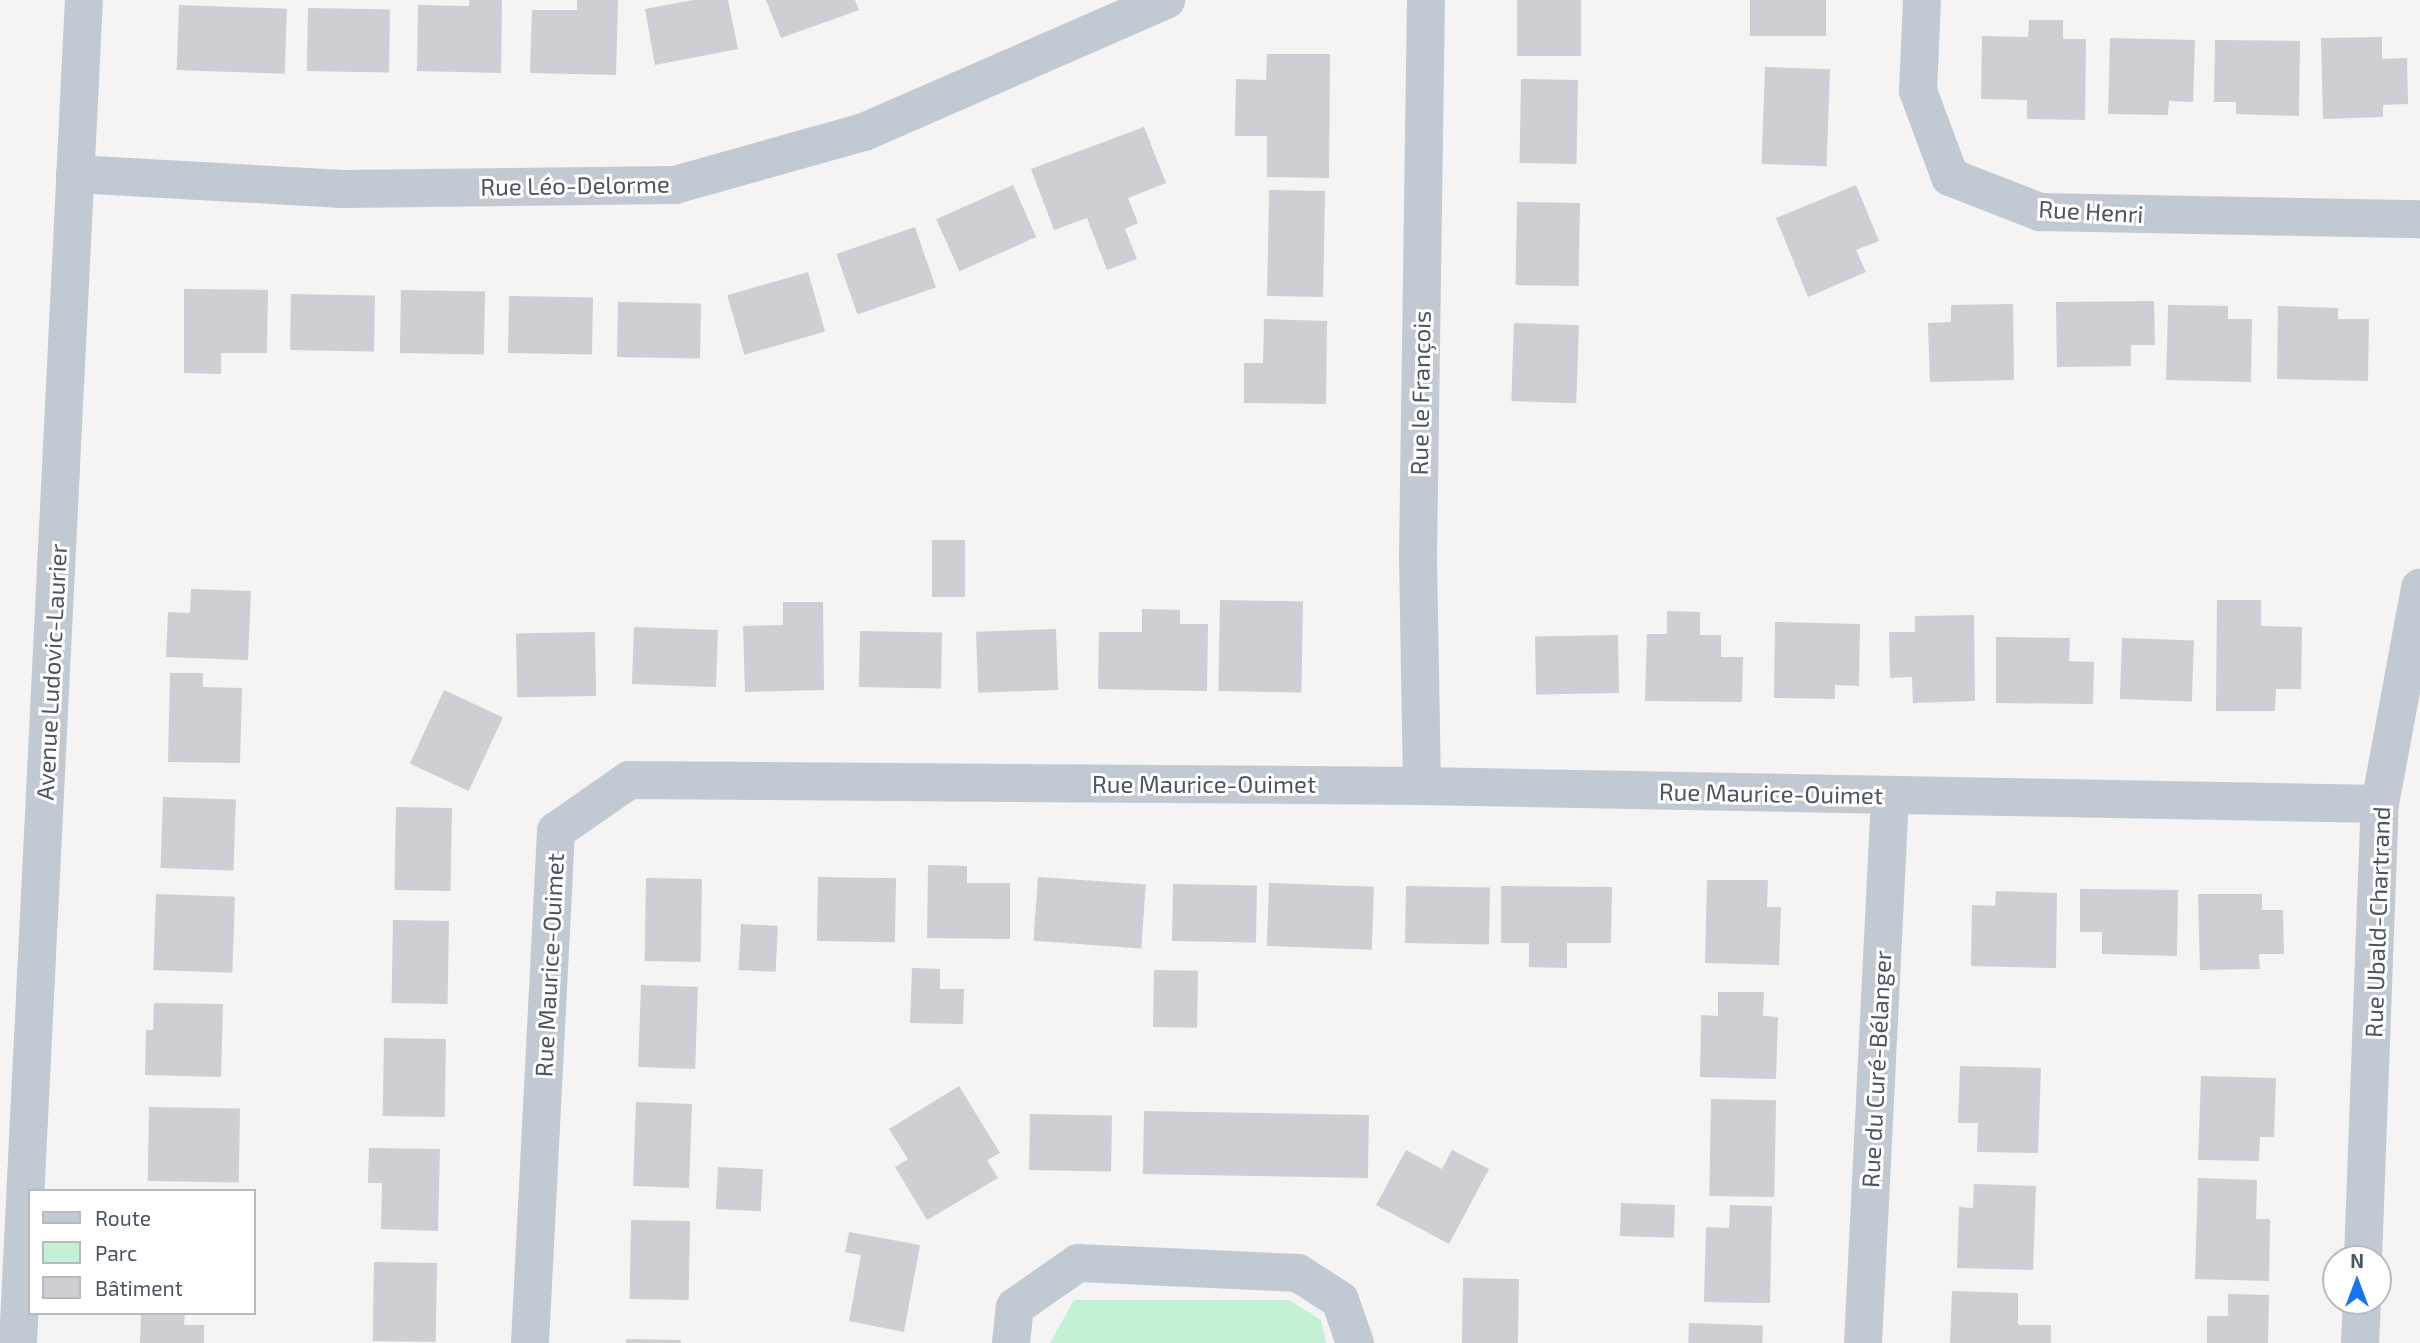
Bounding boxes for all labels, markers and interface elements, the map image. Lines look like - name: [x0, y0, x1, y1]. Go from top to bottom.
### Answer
- street label: Rue Léo-Delorme: [480, 169, 670, 201]
- street label: Rue Henri: [2038, 194, 2144, 228]
- street label: Rue le François: [1404, 310, 1436, 476]
- street label: Avenue Ludovic-Laurier: [30, 543, 72, 801]
- street label: Rue Maurice-Ouimet: [1092, 770, 1316, 798]
- street label: Rue Maurice-Ouimet: [1659, 777, 1883, 809]
- street label: Rue Ubald-Chartrand: [2359, 806, 2395, 1038]
- street label: Rue Maurice-Ouimet: [529, 852, 569, 1078]
- street label: Rue du Curé-Bélanger: [1855, 950, 1897, 1188]
- legend: [28, 1189, 256, 1315]
- text: Route: [95, 1205, 151, 1230]
- text: Parc: [95, 1240, 137, 1265]
- north arrow: [2322, 1245, 2392, 1315]
- text: N: [2350, 1249, 2364, 1272]
- text: Bâtiment: [95, 1275, 183, 1300]

